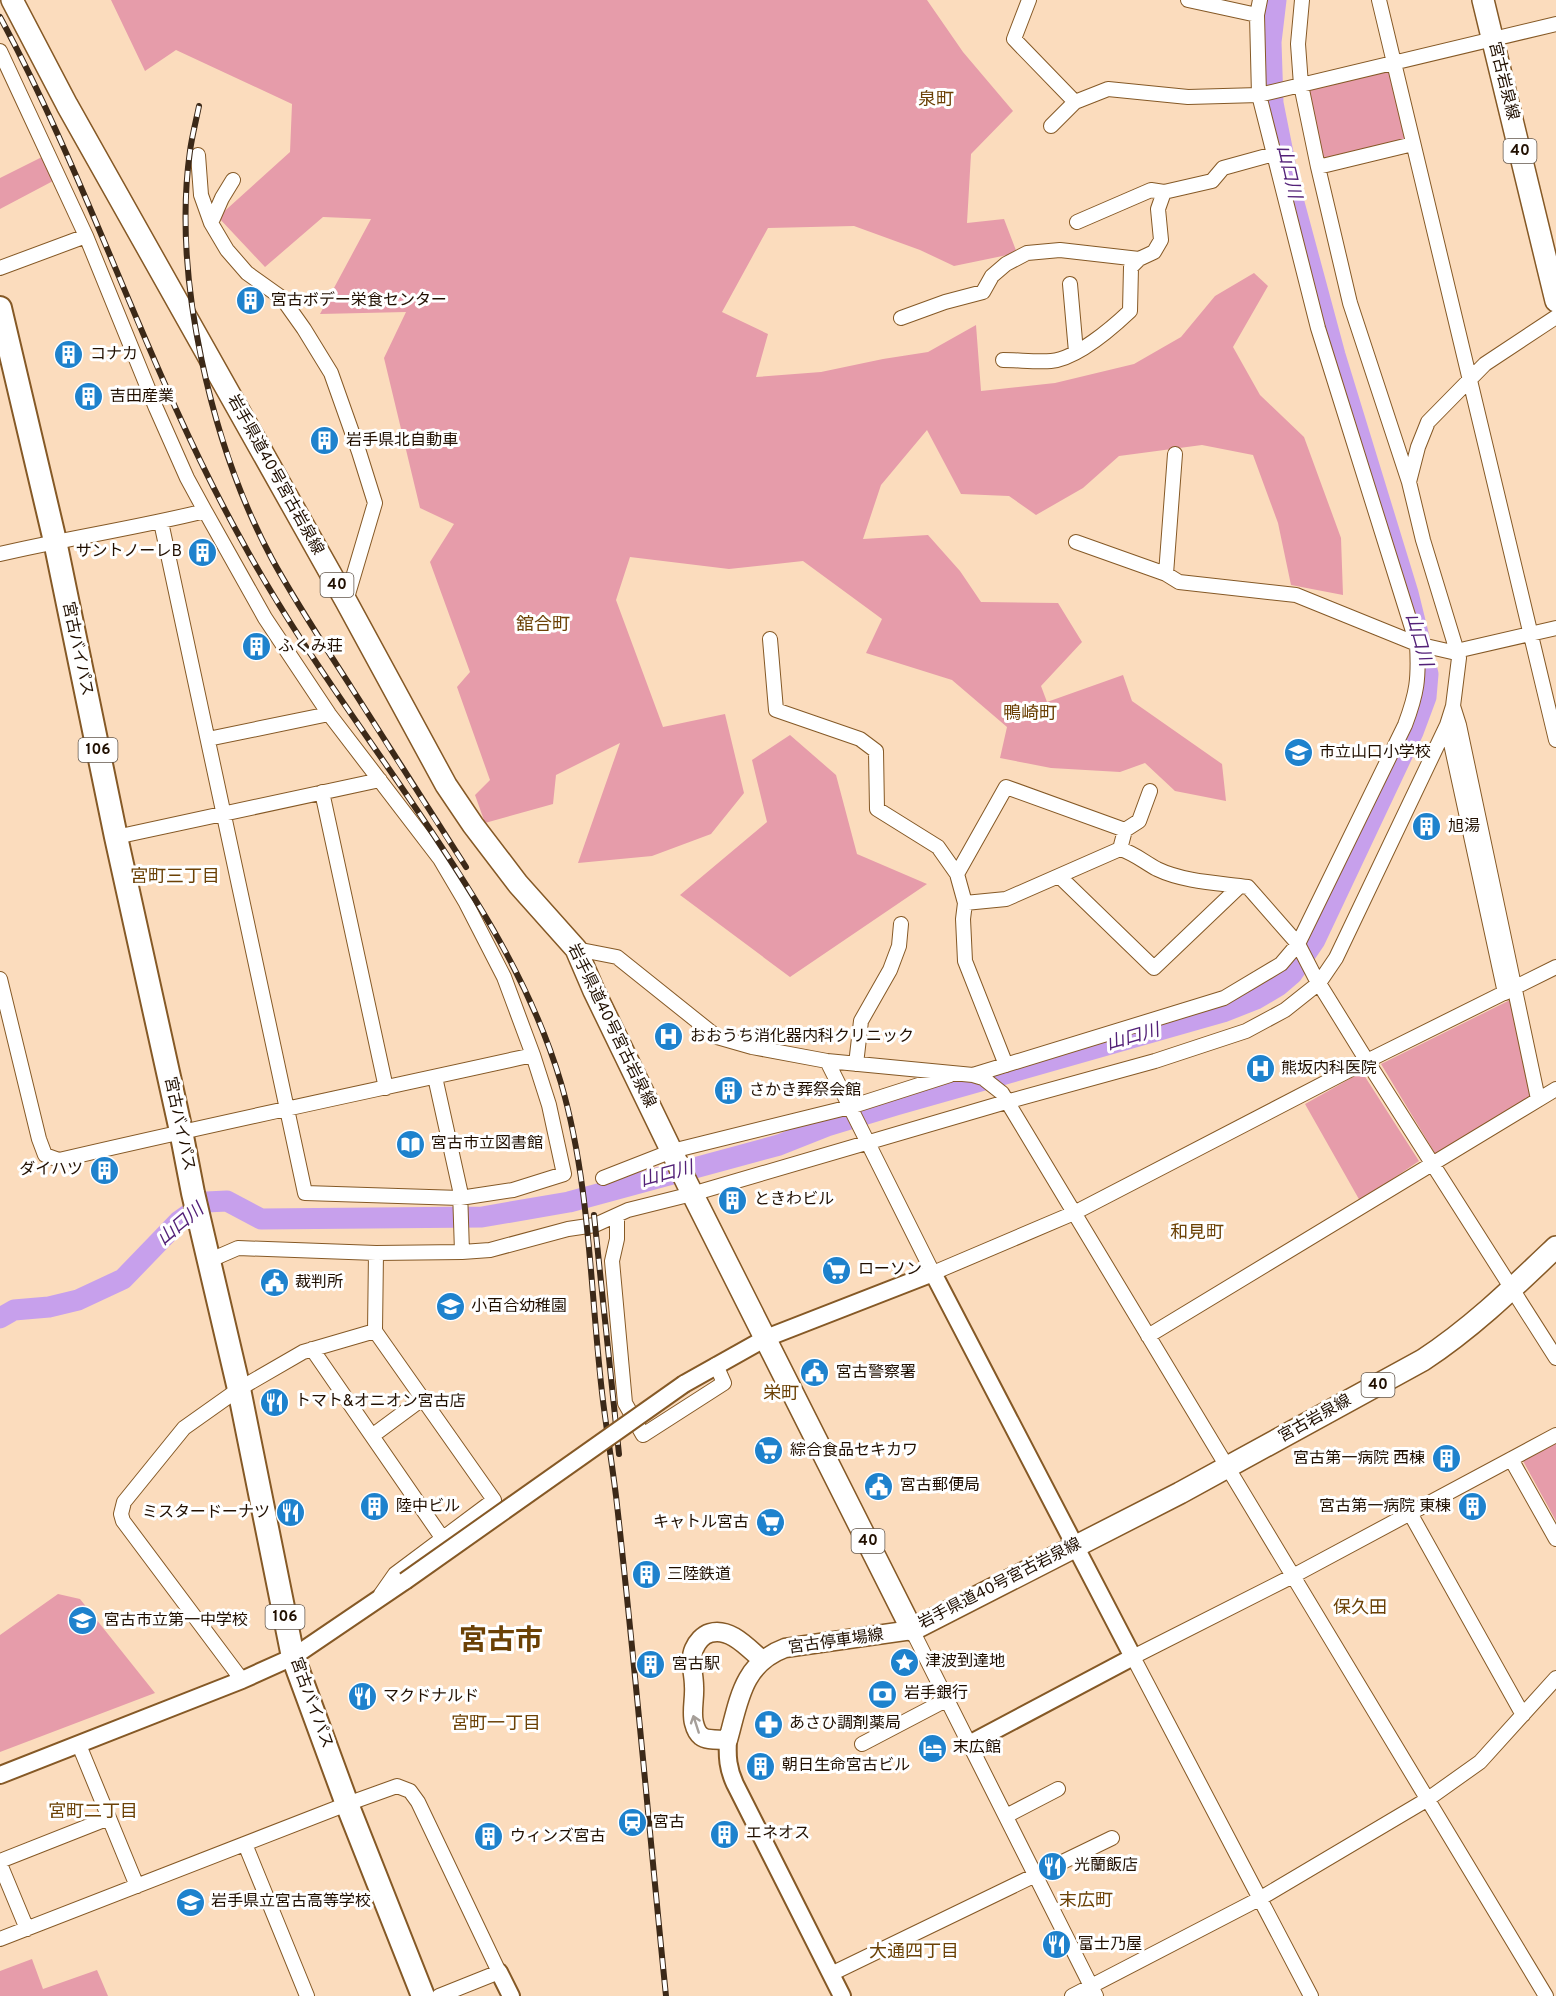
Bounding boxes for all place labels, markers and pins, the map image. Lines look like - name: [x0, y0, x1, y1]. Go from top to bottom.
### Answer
- building icon: 宮古ボデー栄食センター: [234, 285, 266, 317]
- place label: 宮古ボデー栄食センター: [271, 291, 447, 311]
- building icon: コナカ: [53, 339, 85, 371]
- place label: コナカ: [90, 345, 138, 365]
- building icon: 吉田産業: [73, 381, 105, 413]
- place label: 吉田産業: [110, 387, 174, 407]
- building icon: 岩手県北自動車: [309, 425, 341, 457]
- place label: 岩手県北自動車: [346, 431, 458, 451]
- building icon: サントノーレB: [187, 536, 219, 568]
- place label: サントノーレB: [76, 542, 182, 562]
- building icon: ふくみ荘: [241, 631, 273, 663]
- place label: ふくみ荘: [278, 637, 343, 657]
- school or university icon: 市立山口小学校: [1282, 737, 1314, 769]
- place label: 市立山口小学校: [1319, 743, 1431, 763]
- building icon: 旭湯: [1411, 811, 1443, 843]
- place label: 旭湯: [1448, 817, 1480, 837]
- hospital icon: おおうち消化器内科クリニック: [653, 1021, 685, 1053]
- place label: おおうち消化器内科クリニック: [690, 1027, 914, 1047]
- hospital icon: 熊坂内科医院: [1244, 1053, 1276, 1085]
- place label: 熊坂内科医院: [1281, 1059, 1377, 1079]
- building icon: さかき葬祭会館: [712, 1075, 744, 1107]
- place label: さかき葬祭会館: [749, 1080, 861, 1101]
- library icon: 宮古市立図書館: [394, 1128, 426, 1160]
- place label: 宮古市立図書館: [431, 1134, 543, 1154]
- building icon: ダイハツ: [88, 1154, 120, 1186]
- place label: ダイハツ: [19, 1160, 83, 1180]
- building icon: ときわビル: [717, 1184, 749, 1216]
- place label: ときわビル: [754, 1190, 834, 1210]
- supermarket icon: ローソン: [821, 1254, 853, 1286]
- place label: ローソン: [858, 1260, 922, 1280]
- public building icon: 裁判所: [258, 1267, 290, 1299]
- place label: 裁判所: [295, 1273, 343, 1293]
- school or university icon: 小百合幼稚園: [434, 1291, 466, 1323]
- place label: 小百合幼稚園: [471, 1297, 567, 1317]
- public building icon: 宮古警察署: [799, 1357, 831, 1389]
- place label: 宮古警察署: [836, 1363, 916, 1383]
- restaurant icon: トマト&オニオン宮古店: [258, 1386, 290, 1418]
- place label: トマト&オニオン宮古店: [295, 1392, 466, 1412]
- supermarket icon: 綜合食品セキカワ: [753, 1435, 785, 1467]
- place label: 綜合食品セキカワ: [790, 1441, 918, 1461]
- building icon: 宮古第一病院 西棟: [1430, 1443, 1462, 1475]
- place label: 宮古第一病院 西棟: [1293, 1449, 1425, 1469]
- public building icon: 宮古郵便局: [863, 1470, 895, 1502]
- place label: 宮古郵便局: [900, 1476, 980, 1496]
- building icon: 陸中ビル: [359, 1491, 391, 1523]
- building icon: 宮古第一病院 東棟: [1456, 1491, 1488, 1523]
- restaurant icon: ミスタードーナツ: [275, 1497, 307, 1529]
- place label: 陸中ビル: [396, 1497, 460, 1517]
- place label: 宮古第一病院 東棟: [1319, 1497, 1451, 1517]
- place label: ミスタードーナツ: [142, 1503, 270, 1523]
- supermarket icon: キャトル宮古: [754, 1507, 786, 1539]
- place label: キャトル宮古: [653, 1513, 749, 1533]
- building icon: 三陸鉄道: [630, 1559, 662, 1591]
- place label: 三陸鉄道: [667, 1565, 731, 1585]
- school or university icon: 宮古市立第一中学校: [67, 1605, 99, 1637]
- place label: 宮古市立第一中学校: [104, 1611, 248, 1631]
- place icon: 津波到達地: [888, 1646, 920, 1678]
- building icon: 宮古駅: [635, 1649, 667, 1681]
- place label: 津波到達地: [925, 1652, 1005, 1672]
- place label: 宮古駅: [672, 1655, 720, 1675]
- bank icon: 岩手銀行: [867, 1678, 899, 1710]
- restaurant icon: マクドナルド: [346, 1681, 378, 1713]
- place label: 岩手銀行: [904, 1684, 968, 1704]
- place label: マクドナルド: [383, 1687, 479, 1707]
- pharmacy icon: あさひ調剤薬局: [752, 1708, 784, 1740]
- place label: あさひ調剤薬局: [789, 1714, 901, 1734]
- hotel icon: 末広館: [916, 1732, 948, 1764]
- place label: 末広館: [953, 1738, 1001, 1758]
- building icon: 朝日生命宮古ビル: [745, 1750, 777, 1782]
- place label: 朝日生命宮古ビル: [782, 1756, 910, 1776]
- station icon: 宮古: [616, 1807, 648, 1839]
- place label: 宮古: [653, 1813, 685, 1833]
- building icon: エネオス: [709, 1818, 741, 1850]
- building icon: ウィンズ宮古: [473, 1821, 505, 1853]
- place label: エネオス: [746, 1824, 810, 1844]
- place label: ウィンズ宮古: [510, 1827, 606, 1847]
- restaurant icon: 光蘭飯店: [1037, 1850, 1069, 1882]
- place label: 光蘭飯店: [1074, 1856, 1138, 1876]
- school or university icon: 岩手県立宮古高等学校: [174, 1886, 206, 1918]
- place label: 岩手県立宮古高等学校: [211, 1892, 371, 1912]
- restaurant icon: 富士乃屋: [1041, 1929, 1073, 1961]
- place label: 富士乃屋: [1078, 1935, 1142, 1955]

